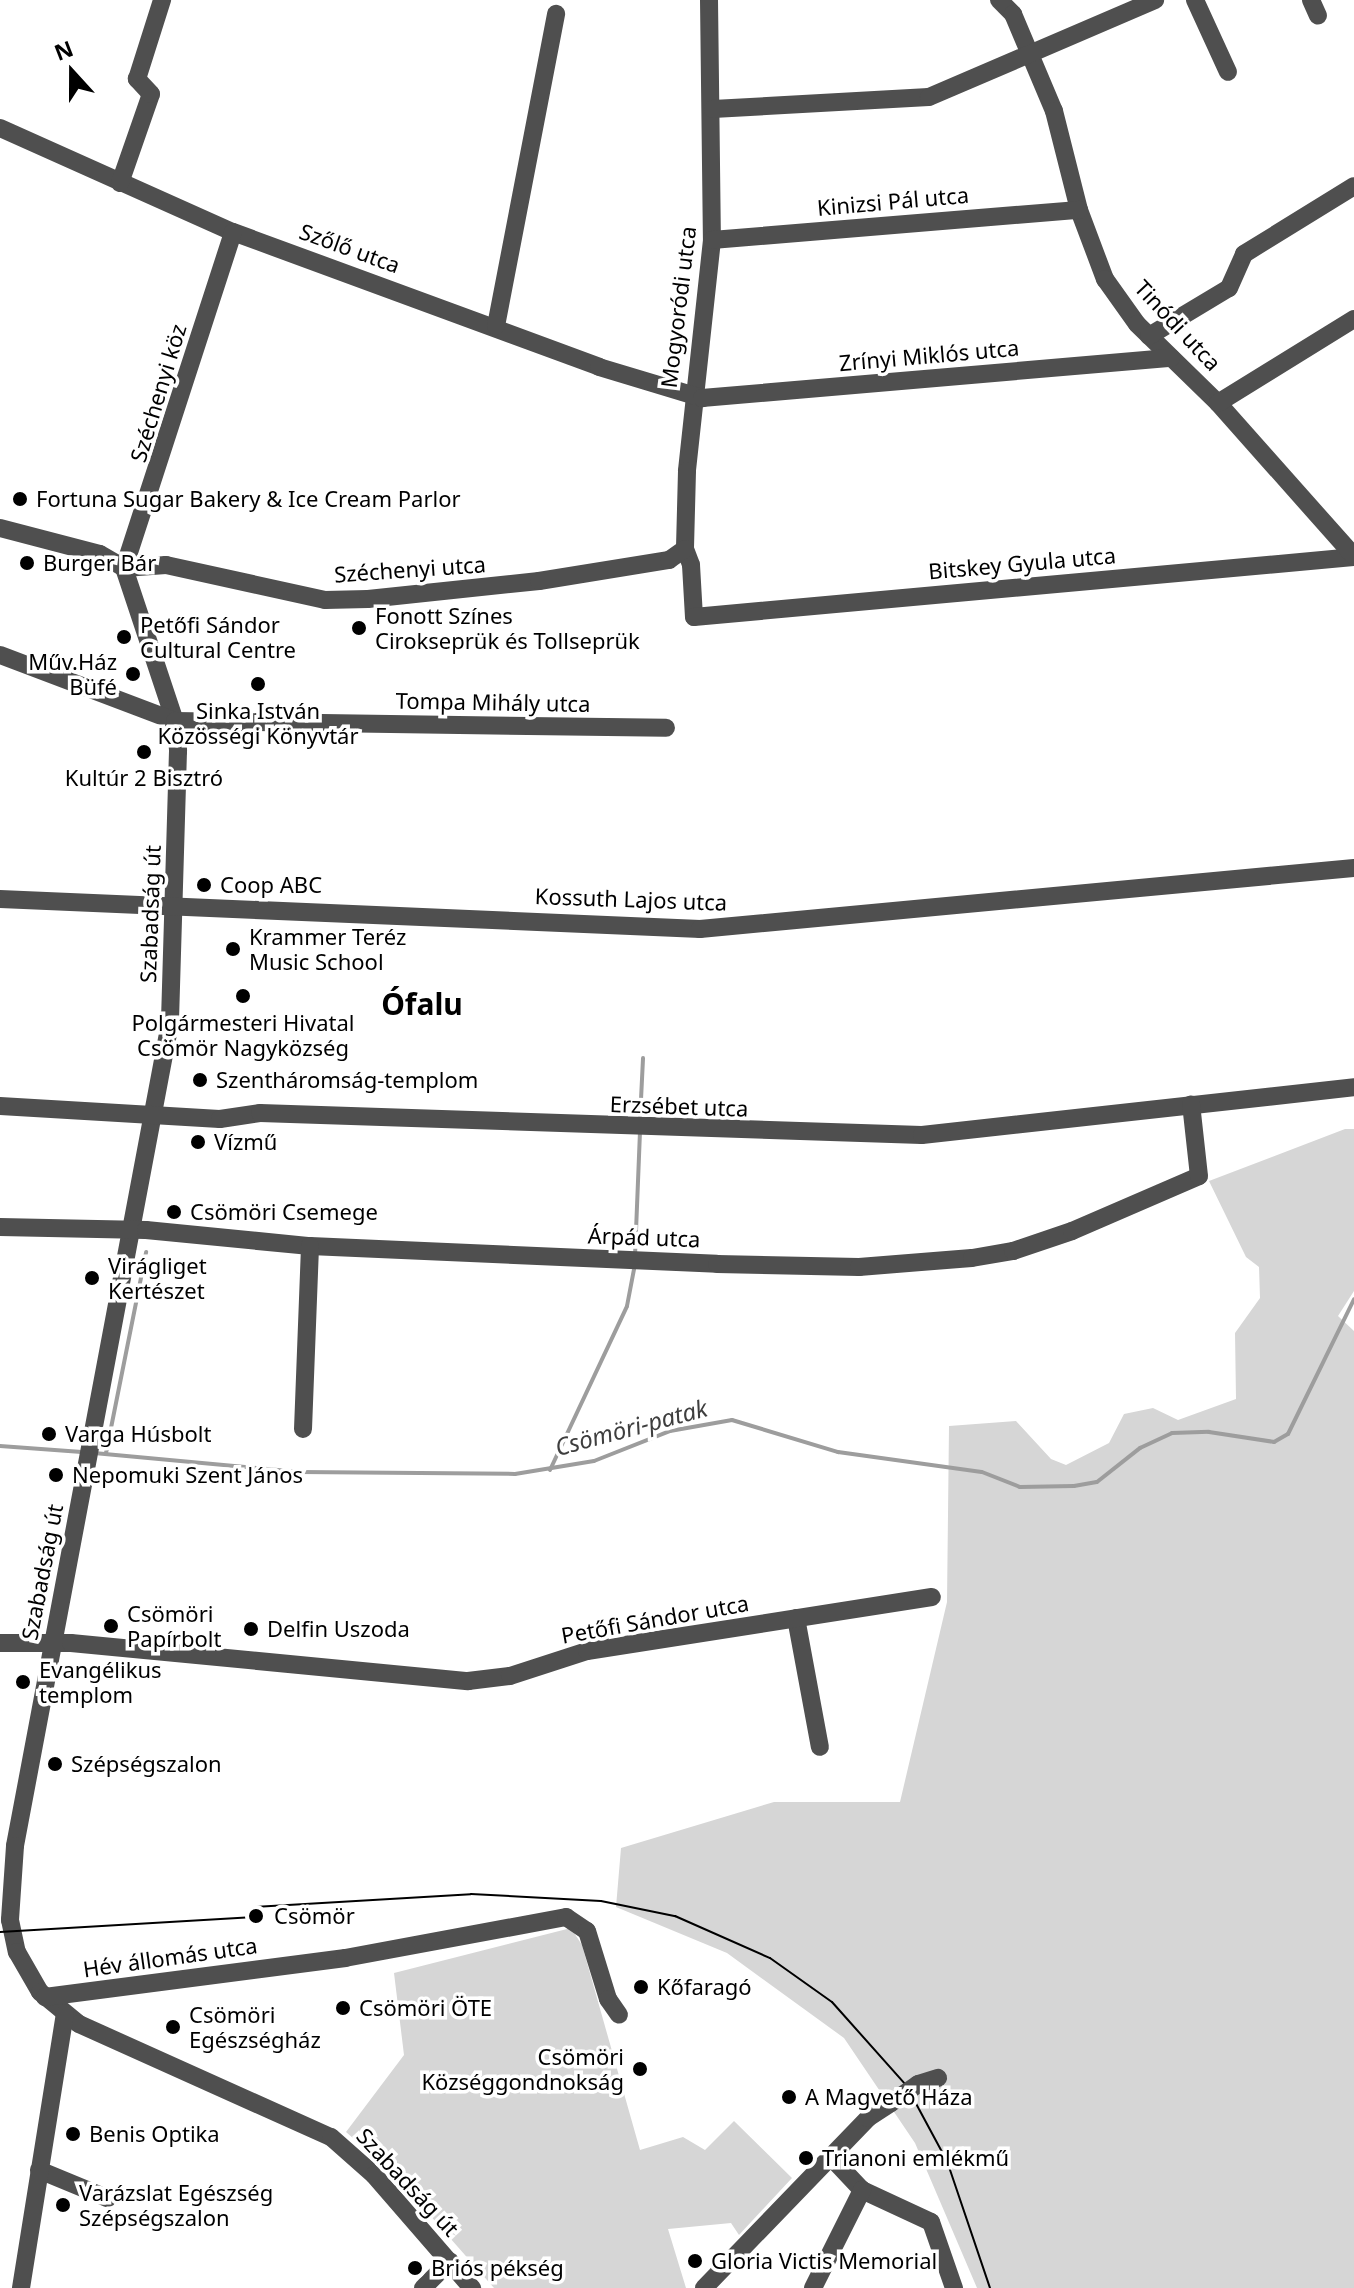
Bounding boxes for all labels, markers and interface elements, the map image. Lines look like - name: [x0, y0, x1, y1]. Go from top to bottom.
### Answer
- north arrow: [32, 32, 112, 112]
- text: N: [50, 32, 77, 67]
- street label: Kinizsi Pál utca: [816, 181, 970, 221]
- street label: Szőlő utca: [296, 218, 404, 278]
- street label: Mogyoródi utca: [655, 225, 701, 389]
- street label: Tinódi utca: [1129, 274, 1227, 376]
- street label: Széchenyi köz: [125, 321, 191, 465]
- street label: Zrínyi Miklós utca: [838, 334, 1020, 376]
- place label: Fortuna Sugar Bakery & Ice Cream Parlor: [36, 486, 461, 512]
- marker: Fortuna Sugar Bakery & Ice Cream Parlor: [11, 490, 29, 508]
- street label: Bitskey Gyula utca: [927, 542, 1117, 584]
- place label: Burger Bár: [43, 550, 156, 576]
- street label: Széchenyi utca: [333, 551, 487, 587]
- marker: Burger Bár: [18, 554, 36, 572]
- place label: Fonott Színes Cirokseprük és Tollseprük: [375, 602, 640, 654]
- place label: Petőfi Sándor Cultural Centre: [140, 611, 296, 662]
- marker: Fonott Színes Cirokseprük és Tollseprük: [350, 619, 368, 637]
- marker: Petőfi Sándor Cultural Centre: [115, 628, 133, 646]
- place label: Műv.Ház Büfé: [28, 648, 117, 700]
- marker: Műv.Ház Büfé: [124, 665, 142, 683]
- marker: Sinka István Közösségi Könyvtár: [249, 675, 267, 693]
- street label: Tompa Mihály utca: [395, 687, 591, 717]
- place label: Sinka István Közösségi Könyvtár: [157, 697, 359, 748]
- marker: Kultúr 2 Bisztró: [135, 743, 153, 761]
- place label: Kultúr 2 Bisztró: [65, 765, 223, 791]
- street label: Szabadság út: [134, 845, 166, 983]
- place label: Coop ABC: [220, 872, 322, 898]
- marker: Coop ABC: [195, 876, 213, 894]
- street label: Kossuth Lajos utca: [534, 882, 728, 916]
- place label: Krammer Teréz Music School: [249, 923, 406, 974]
- marker: Krammer Teréz Music School: [224, 940, 242, 958]
- district label: Ófalu: [381, 986, 463, 1022]
- marker: Polgármesteri Hivatal Csömör Nagyközség: [234, 987, 252, 1005]
- place label: Polgármesteri Hivatal Csömör Nagyközség: [131, 1009, 355, 1060]
- place label: Szentháromság-templom: [216, 1067, 478, 1093]
- marker: Szentháromság-templom: [191, 1071, 209, 1089]
- street label: Erzsébet utca: [609, 1090, 749, 1122]
- place label: Vízmű: [214, 1129, 277, 1155]
- marker: Vízmű: [189, 1133, 207, 1151]
- place label: Csömöri Csemege: [190, 1199, 378, 1225]
- marker: Csömöri Csemege: [165, 1203, 183, 1221]
- street label: Árpád utca: [587, 1222, 701, 1252]
- place label: Virágliget Kertészet: [108, 1252, 207, 1304]
- marker: Virágliget Kertészet: [83, 1269, 101, 1287]
- water label: Csömöri-patak: [552, 1393, 710, 1461]
- place label: Varga Húsbolt: [65, 1421, 211, 1447]
- marker: Varga Húsbolt: [40, 1425, 58, 1443]
- place label: Nepomuki Szent János: [72, 1462, 303, 1488]
- marker: Nepomuki Szent János: [47, 1466, 65, 1484]
- street label: Szabadság út: [16, 1502, 68, 1642]
- street label: Petőfi Sándor utca: [559, 1590, 751, 1648]
- place label: Csömöri Papírbolt: [127, 1600, 221, 1652]
- place label: Delfin Uszoda: [267, 1616, 410, 1642]
- marker: Csömöri Papírbolt: [102, 1617, 120, 1635]
- marker: Delfin Uszoda: [242, 1620, 260, 1638]
- place label: Evangélikus templom: [39, 1656, 162, 1708]
- marker: Evangélikus templom: [14, 1673, 32, 1691]
- place label: Szépségszalon: [71, 1751, 222, 1777]
- marker: Szépségszalon: [46, 1755, 64, 1773]
- place label: Csömör: [274, 1903, 355, 1929]
- marker: Csömör: [245, 1905, 267, 1927]
- street label: Hév állomás utca: [81, 1932, 259, 1982]
- place label: Kőfaragó: [657, 1974, 752, 2000]
- marker: Kőfaragó: [632, 1978, 650, 1996]
- place label: Csömöri ÖTE: [359, 1995, 492, 2021]
- marker: Csömöri ÖTE: [334, 1999, 352, 2017]
- place label: Csömöri Egészségház: [189, 2001, 321, 2052]
- marker: Csömöri Egészségház: [164, 2018, 182, 2036]
- place label: Csömöri Községgondnokság: [421, 2043, 624, 2094]
- marker: Csömöri Községgondnokság: [631, 2060, 649, 2078]
- place label: A Magvető Háza: [805, 2084, 972, 2110]
- marker: A Magvető Háza: [780, 2088, 798, 2106]
- place label: Benis Optika: [89, 2121, 220, 2147]
- street label: Szabadság út: [351, 2123, 465, 2241]
- marker: Benis Optika: [64, 2125, 82, 2143]
- place label: Trianoni emlékmű: [822, 2145, 1009, 2171]
- marker: Trianoni emlékmű: [797, 2149, 815, 2167]
- place label: Varázslat Egészség Szépségszalon: [79, 2179, 273, 2230]
- marker: Varázslat Egészség Szépségszalon: [54, 2196, 72, 2214]
- place label: Gloria Victis Memorial: [711, 2248, 937, 2274]
- marker: Gloria Victis Memorial: [686, 2252, 704, 2270]
- place label: Briós pékség: [431, 2255, 564, 2281]
- marker: Briós pékség: [406, 2259, 424, 2277]

